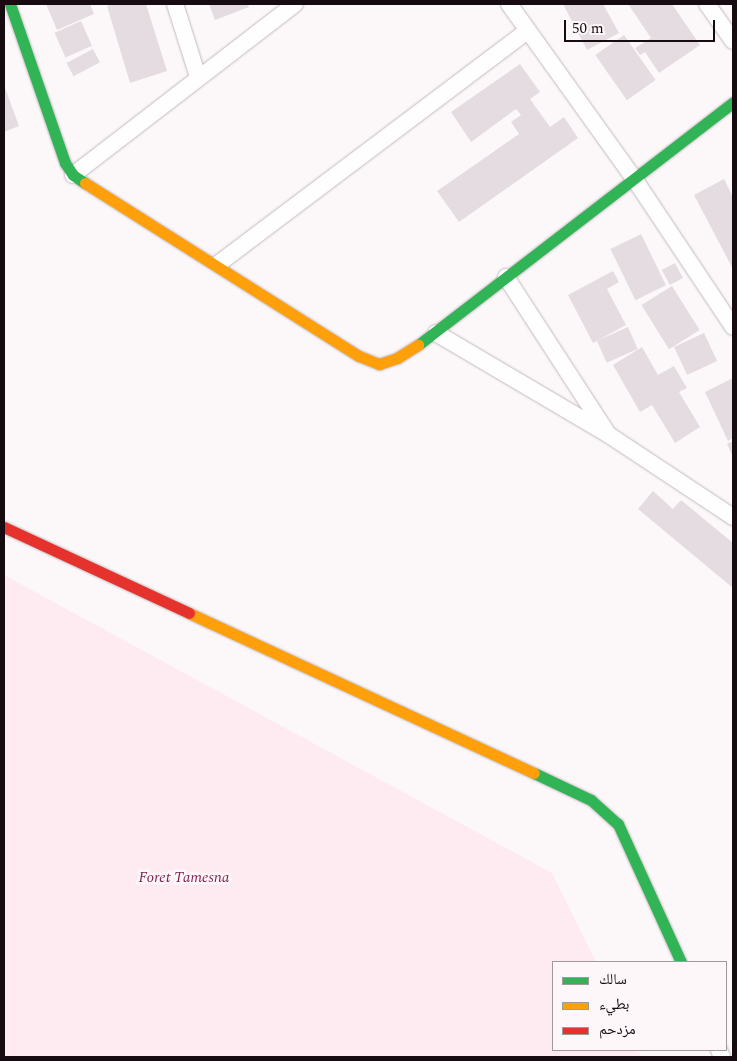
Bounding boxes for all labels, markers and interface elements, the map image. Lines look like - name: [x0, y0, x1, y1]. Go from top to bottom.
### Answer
- scale bar: [567, 10, 718, 42]
- text: 50 m: [572, 17, 604, 40]
- park label: Foret Tamesna: [139, 869, 229, 887]
- legend: [552, 961, 727, 1051]
- text: سالك: [599, 968, 627, 991]
- text: بطيء: [599, 993, 629, 1016]
- text: مزدحم: [599, 1018, 636, 1041]

